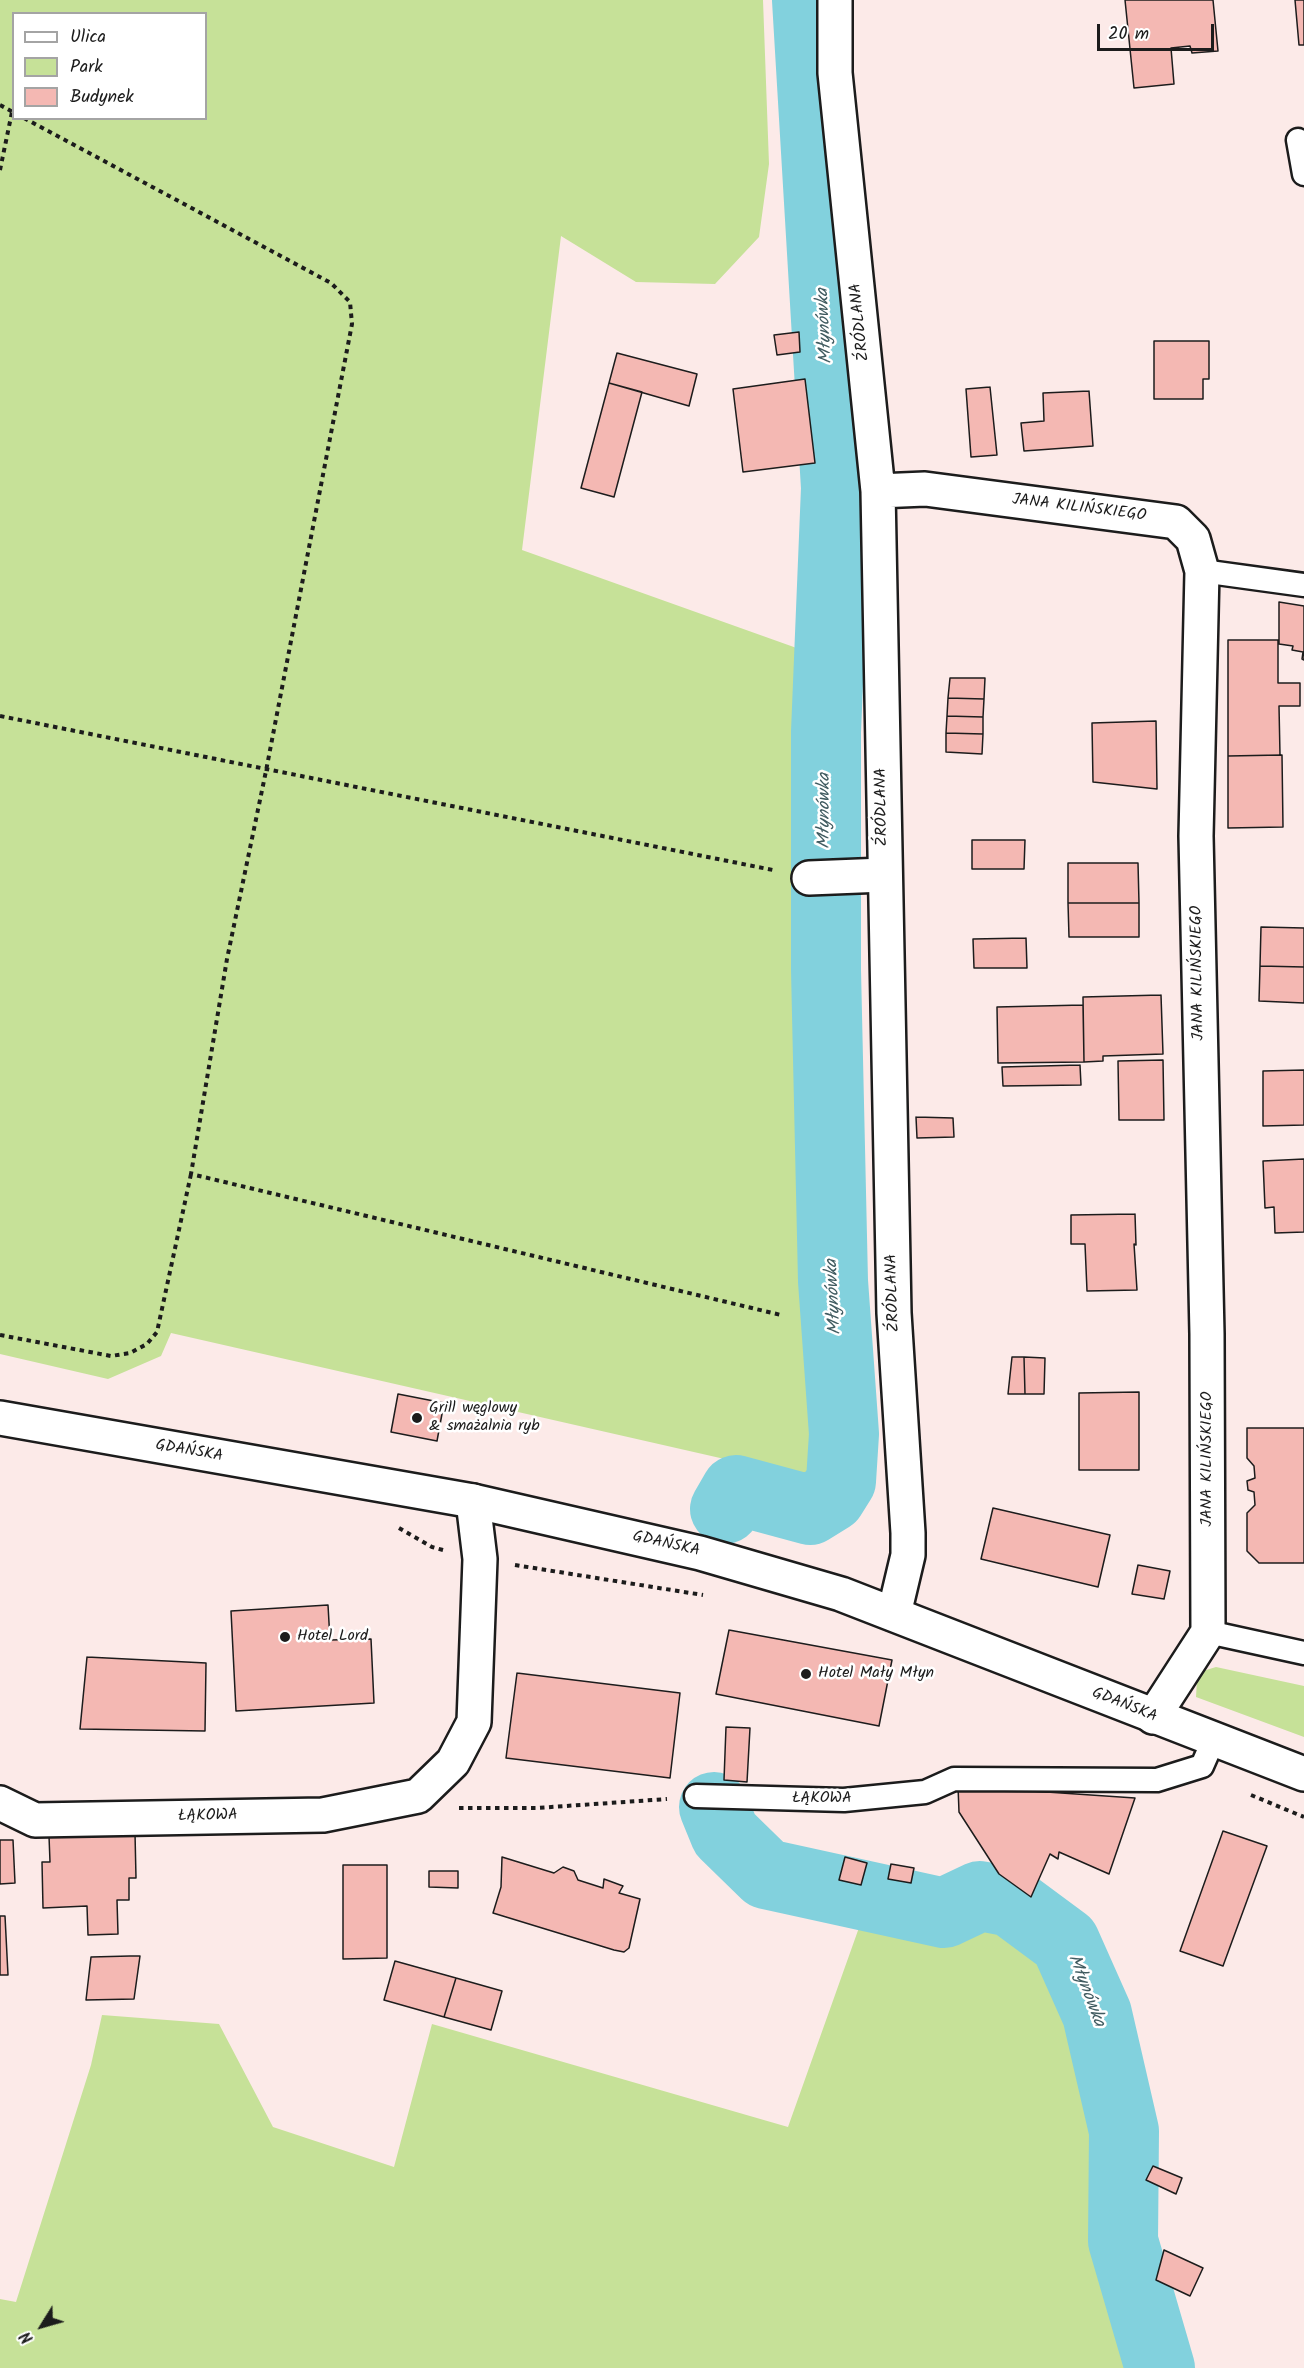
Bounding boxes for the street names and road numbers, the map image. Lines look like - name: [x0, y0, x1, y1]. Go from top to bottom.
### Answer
- street label: ŹRÓDLANA: [847, 282, 875, 362]
- street label: JANA KILIŃSKIEGO: [1011, 491, 1147, 527]
- street label: ŹRÓDLANA: [873, 768, 893, 846]
- street label: JANA KILIŃSKIEGO: [1188, 905, 1210, 1041]
- street label: ŹRÓDLANA: [883, 1253, 905, 1333]
- street label: JANA KILIŃSKIEGO: [1198, 1392, 1218, 1526]
- street label: GDAŃSKA: [154, 1437, 224, 1467]
- street label: GDAŃSKA: [631, 1528, 701, 1562]
- street label: GDAŃSKA: [1089, 1684, 1159, 1728]
- street label: ŁĄKOWA: [792, 1789, 852, 1809]
- street label: ŁĄKOWA: [178, 1807, 238, 1827]

